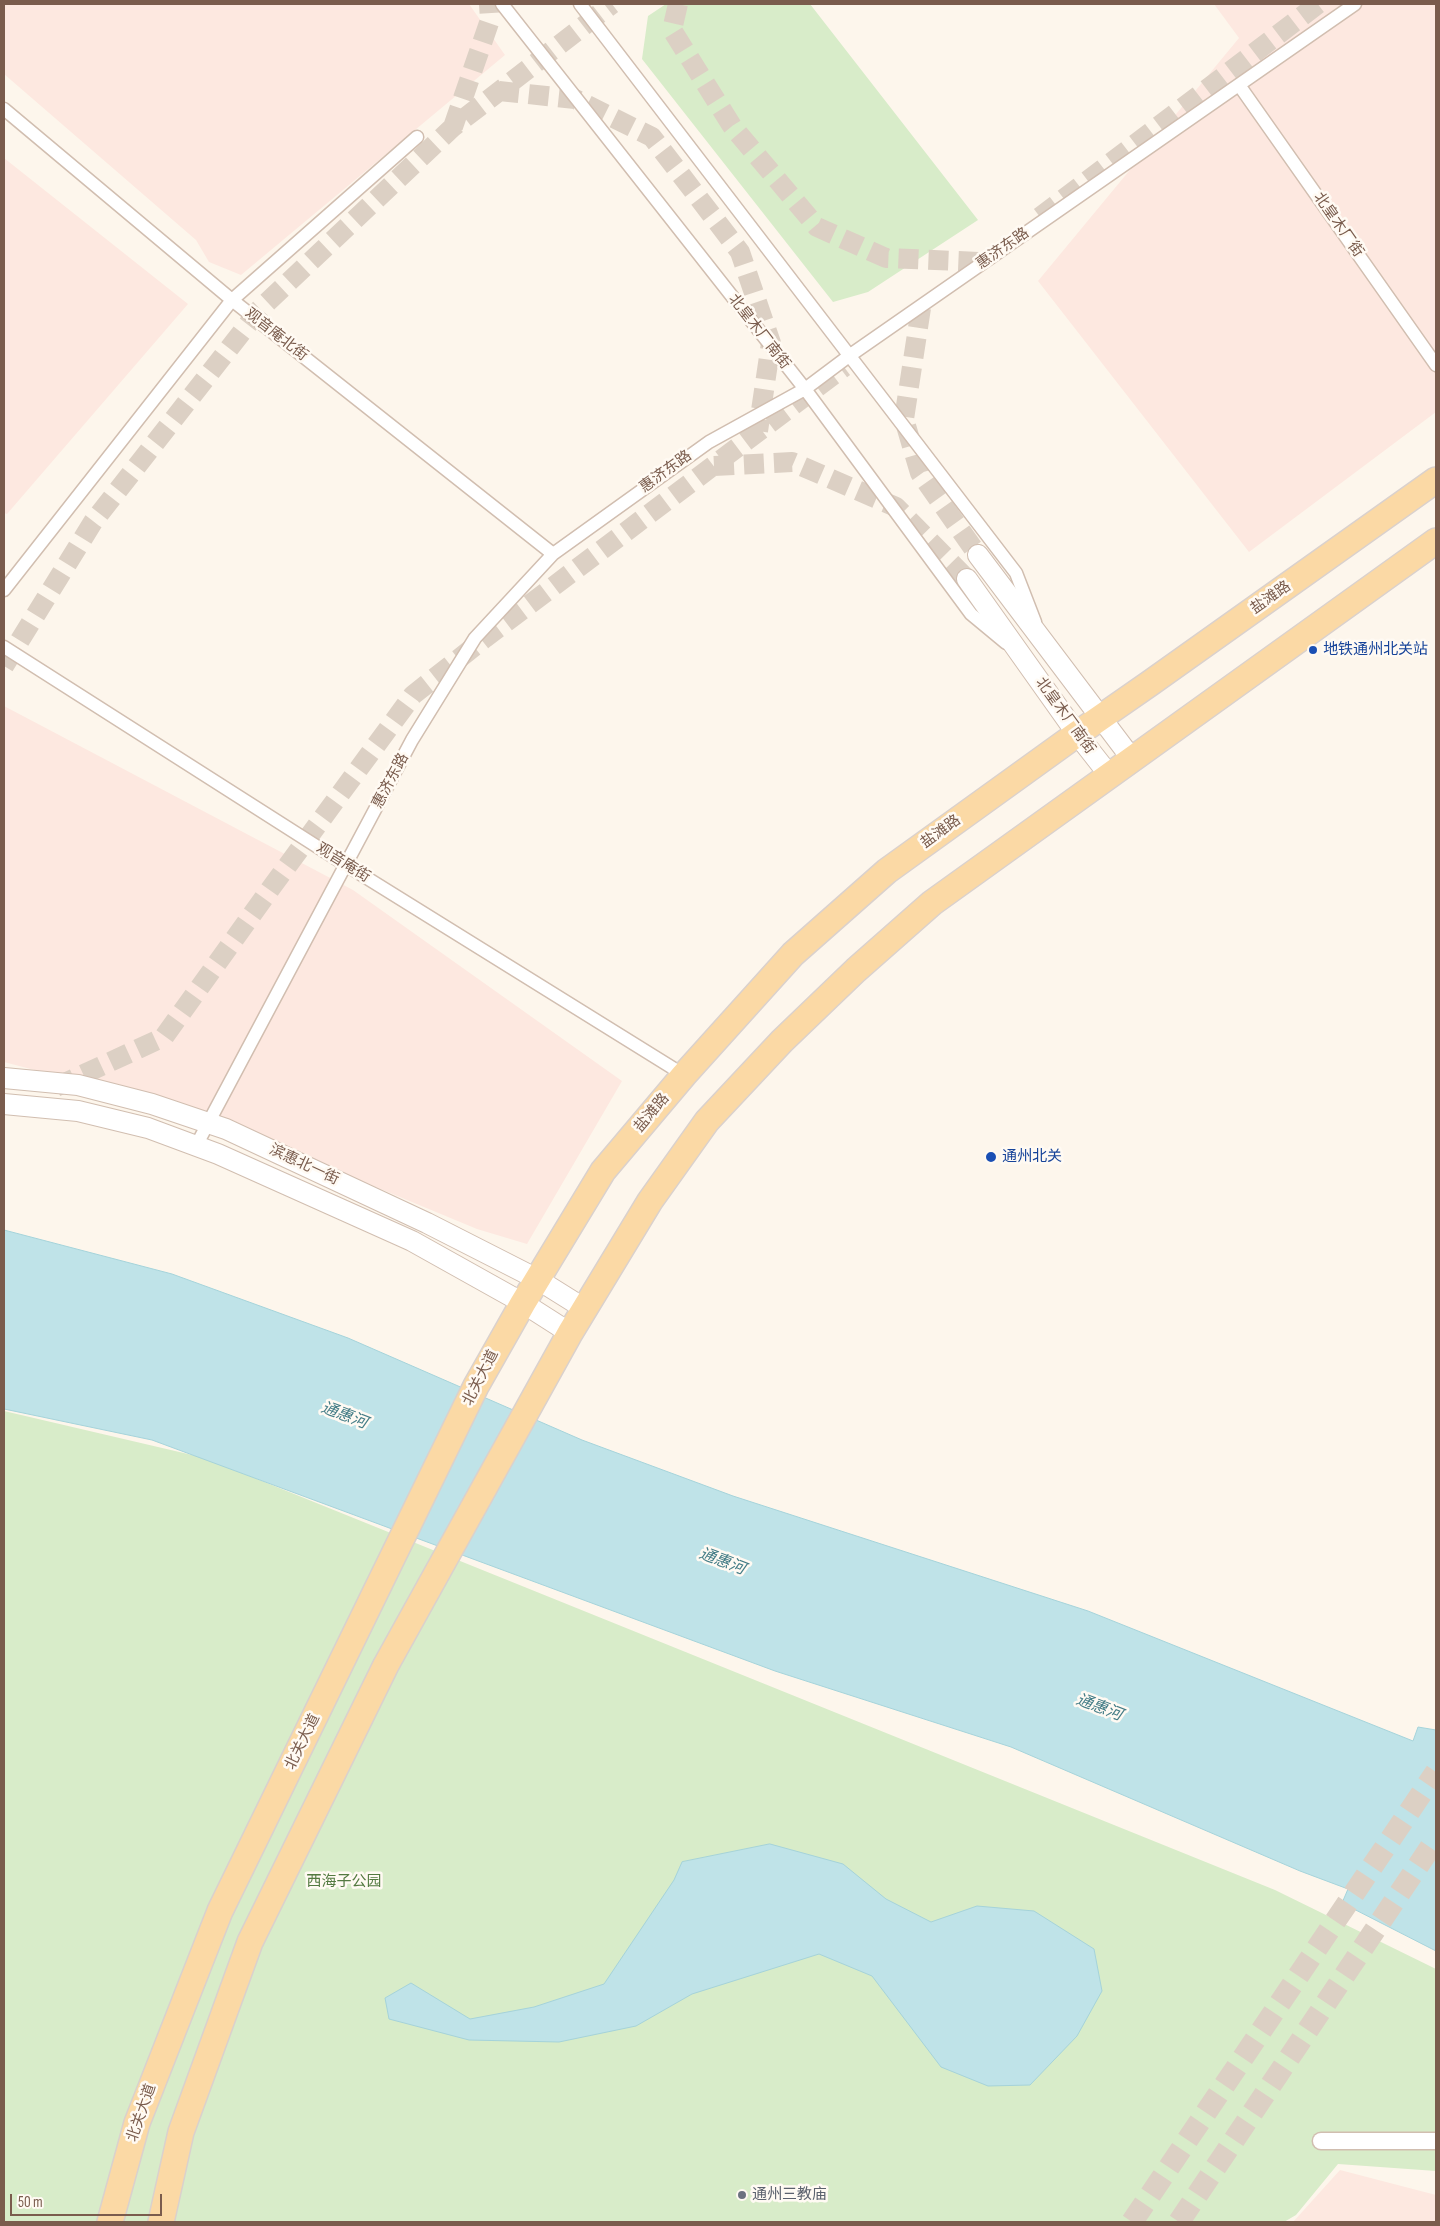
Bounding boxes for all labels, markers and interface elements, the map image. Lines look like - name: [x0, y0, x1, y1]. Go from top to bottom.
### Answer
- street label: 北皇木厂街: [1309, 189, 1367, 261]
- street label: 惠济东路: [973, 224, 1033, 274]
- street label: 北皇木厂南街: [724, 291, 794, 373]
- street label: 观音庵北街: [241, 305, 311, 365]
- street label: 惠济东路: [636, 447, 696, 497]
- street label: 盐滩路: [1247, 578, 1295, 618]
- place label: 地铁通州北关站: [1323, 641, 1428, 659]
- marker: 地铁通州北关站: [1307, 644, 1319, 656]
- street label: 北皇木厂南街: [1031, 674, 1099, 758]
- street label: 惠济东路: [369, 750, 413, 812]
- street label: 盐滩路: [918, 811, 964, 853]
- street label: 观音庵街: [313, 839, 373, 887]
- street label: 盐滩路: [631, 1090, 673, 1136]
- street label: 滨惠北一街: [266, 1141, 342, 1189]
- place label: 通州北关: [1002, 1148, 1062, 1166]
- marker: 通州北关: [984, 1150, 998, 1164]
- street label: 北关大道: [459, 1347, 503, 1409]
- water label: 通惠河: [318, 1398, 370, 1434]
- water label: 通惠河: [696, 1544, 748, 1580]
- water label: 通惠河: [1073, 1690, 1125, 1726]
- street label: 北关大道: [282, 1711, 324, 1773]
- park label: 西海子公园: [307, 1873, 381, 1891]
- street label: 北关大道: [124, 2082, 160, 2144]
- scale bar: [12, 2184, 165, 2216]
- place label: 通州三教庙: [752, 2186, 827, 2204]
- marker: 通州三教庙: [736, 2189, 748, 2201]
- text: 50 m: [18, 2193, 43, 2212]

